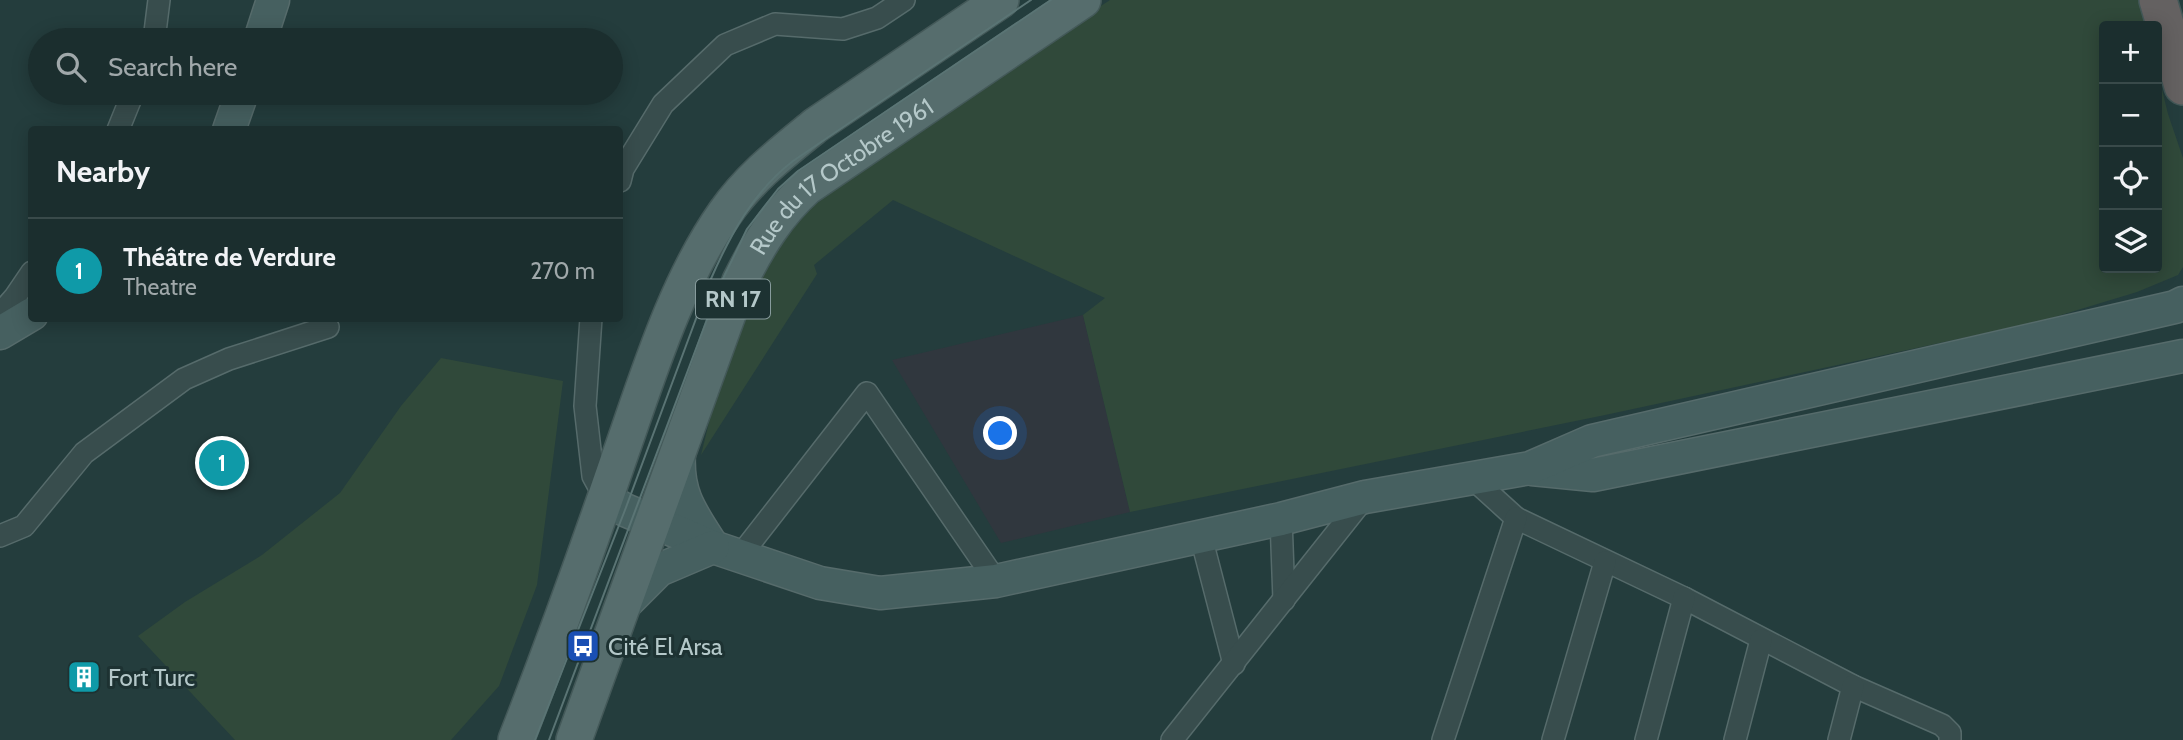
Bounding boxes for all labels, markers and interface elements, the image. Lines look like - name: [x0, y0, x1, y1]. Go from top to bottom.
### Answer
- map controls: [2099, 21, 2162, 273]
- button: +: [2099, 21, 2162, 84]
- search box: [28, 28, 623, 105]
- icon: search: [52, 48, 90, 86]
- text: Search here: [108, 51, 237, 83]
- button: −: [2099, 84, 2162, 147]
- street label: Rue du 17 Octobre 1961: [743, 91, 939, 260]
- button: locate: [2099, 147, 2162, 210]
- text: Nearby: [56, 153, 150, 190]
- button: layers: [2099, 210, 2162, 273]
- text: Théâtre de Verdure: [123, 241, 336, 273]
- text: 1: [75, 257, 83, 285]
- text: 270 m: [530, 257, 595, 285]
- text: Theatre: [123, 273, 197, 301]
- road number: RN 17: [696, 280, 770, 318]
- your location: [983, 416, 1017, 450]
- pin: 1: [199, 437, 245, 489]
- bus stop icon: Cité El Arsa: [564, 627, 602, 665]
- place label: Cité El Arsa: [608, 632, 723, 661]
- building icon: Fort Turc: [65, 658, 103, 696]
- place label: Fort Turc: [108, 663, 195, 692]

